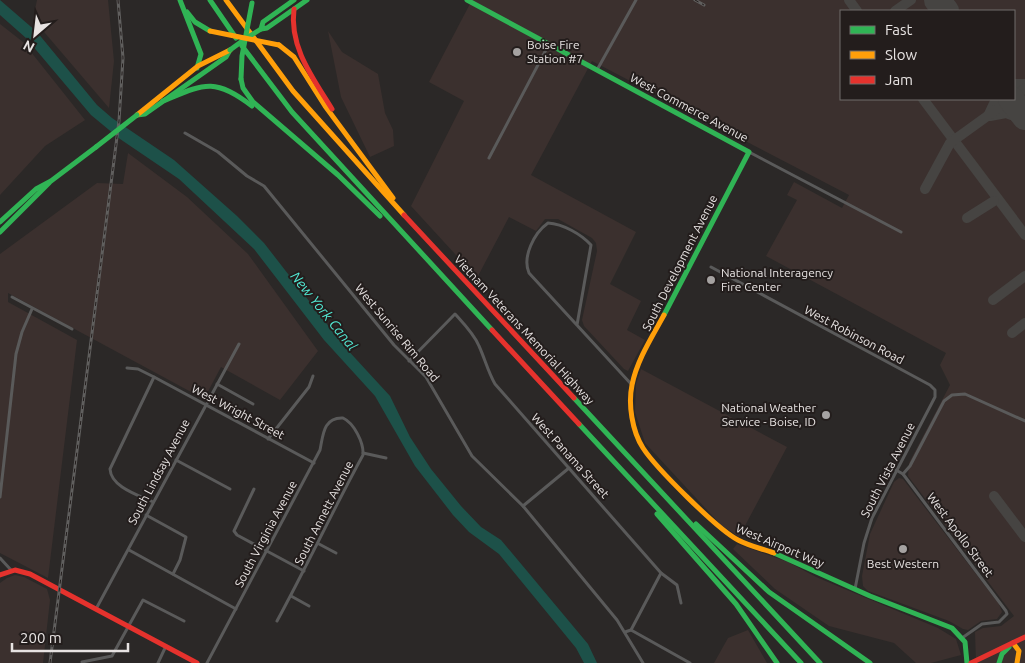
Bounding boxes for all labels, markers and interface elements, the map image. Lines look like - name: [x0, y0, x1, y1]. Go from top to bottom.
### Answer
- north arrow: [10, 10, 60, 60]
- legend: [840, 10, 1015, 100]
- text: Fast: [885, 21, 913, 38]
- text: N: [21, 37, 37, 56]
- place label: Boise Fire Station #7: [527, 38, 583, 65]
- marker: Boise Fire Station #7: [511, 46, 523, 58]
- text: Slow: [885, 46, 918, 63]
- street label: West Commerce Avenue: [628, 71, 750, 144]
- text: Jam: [885, 71, 913, 88]
- street label: South Development Avenue: [640, 193, 720, 333]
- street label: Vietnam Veterans Memorial Highway: [452, 252, 597, 407]
- place label: National Interagency Fire Center: [721, 266, 833, 293]
- water label: New York Canal: [287, 268, 361, 354]
- marker: National Interagency Fire Center: [705, 274, 717, 286]
- street label: West Sunrise Rim Road: [353, 281, 442, 384]
- street label: West Robinson Road: [802, 303, 906, 366]
- street label: West Wright Street: [190, 382, 287, 442]
- place label: National Weather Service - Boise, ID: [721, 401, 816, 428]
- marker: National Weather Service - Boise, ID: [820, 409, 832, 421]
- street label: West Panama Street: [529, 411, 612, 501]
- street label: South Lindsay Avenue: [125, 417, 192, 527]
- street label: South Vista Avenue: [858, 420, 917, 519]
- street label: South Annett Avenue: [292, 458, 356, 567]
- street label: South Virginia Avenue: [232, 478, 299, 589]
- street label: West Apollo Street: [925, 490, 996, 579]
- street label: West Airport Way: [734, 521, 826, 570]
- marker: Best Western: [897, 543, 909, 555]
- place label: Best Western: [867, 557, 939, 570]
- scale bar: [12, 620, 129, 652]
- text: 200 m: [20, 629, 62, 646]

